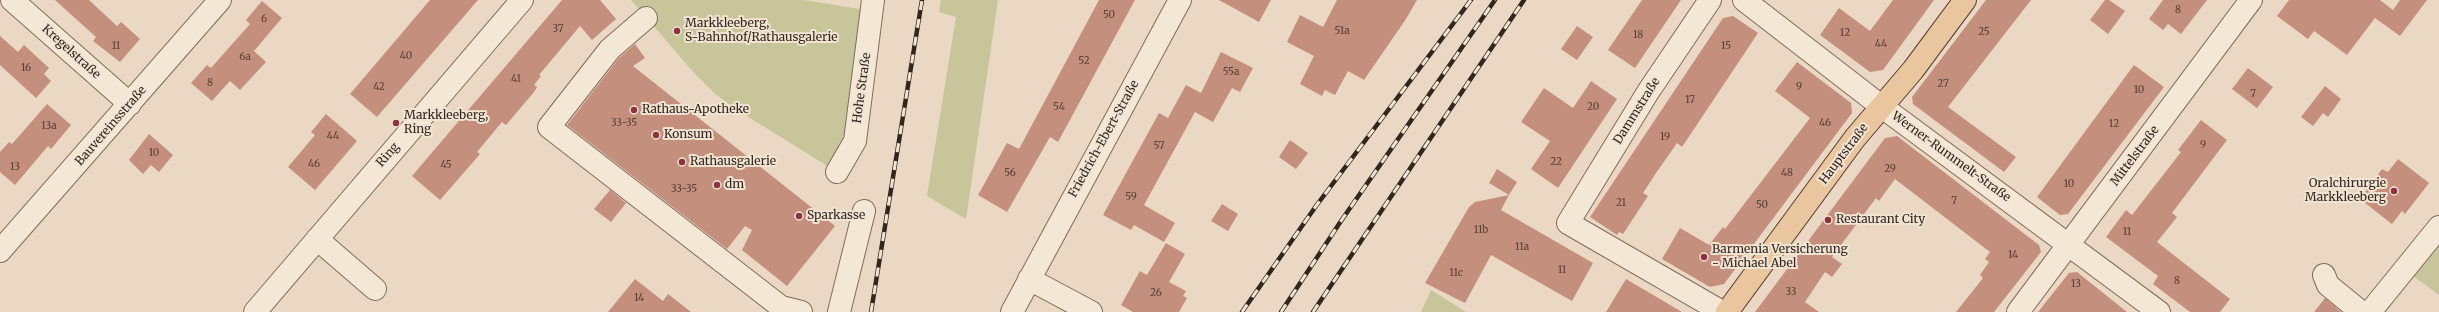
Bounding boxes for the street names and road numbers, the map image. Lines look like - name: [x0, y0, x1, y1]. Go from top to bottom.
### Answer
- street label: Kregelstraße: [39, 22, 103, 82]
- street label: Hohe Straße: [850, 52, 874, 124]
- street label: Dammstraße: [1611, 75, 1663, 147]
- street label: Friedrich-Ebert-Straße: [1066, 78, 1142, 200]
- street label: Bauvereinsstraße: [73, 83, 149, 169]
- street label: Werner-Rummelt-Straße: [1889, 109, 2013, 205]
- street label: Hauptstraße: [1817, 121, 1871, 187]
- street label: Mittelstraße: [2108, 123, 2162, 189]
- street label: Ring: [374, 140, 402, 170]

